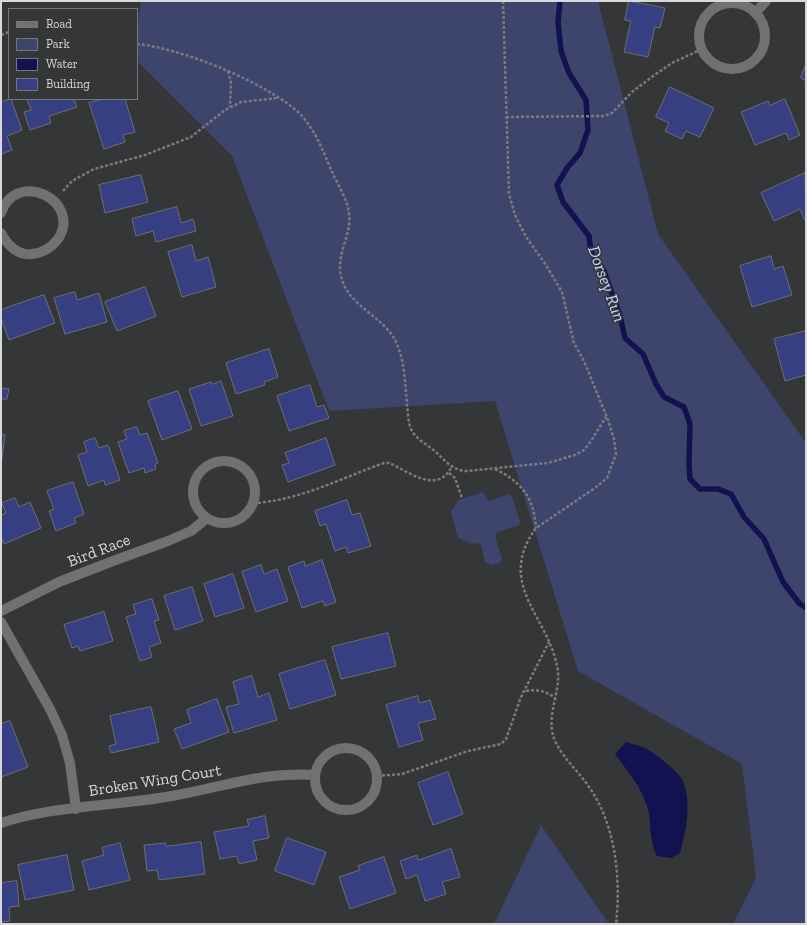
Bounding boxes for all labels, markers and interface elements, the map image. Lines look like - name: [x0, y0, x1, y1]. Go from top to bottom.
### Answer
- legend: [8, 8, 138, 100]
- text: Road: [46, 17, 72, 31]
- text: Park: [46, 37, 70, 51]
- text: Water: [46, 57, 78, 71]
- text: Building: [46, 77, 90, 91]
- water label: Dorsey Run: [583, 243, 629, 325]
- street label: Bird Race: [65, 530, 133, 572]
- street label: Broken Wing Court: [87, 761, 223, 801]

